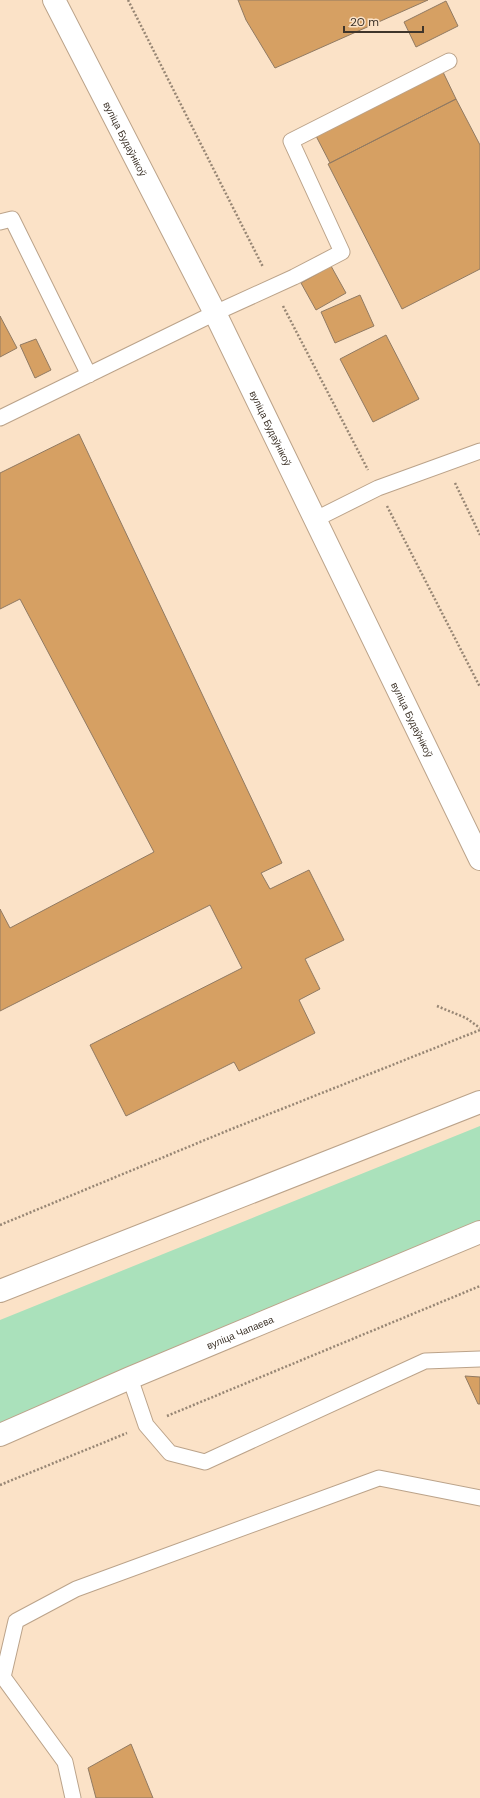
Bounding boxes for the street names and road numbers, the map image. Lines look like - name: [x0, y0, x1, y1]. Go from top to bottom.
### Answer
- street label: вуліца Будаўнікоў: [101, 99, 150, 178]
- street label: вуліца Будаўнікоў: [247, 388, 295, 468]
- street label: вуліца Будаўнікоў: [389, 680, 436, 759]
- street label: вуліца Чапаева: [204, 1312, 276, 1352]

